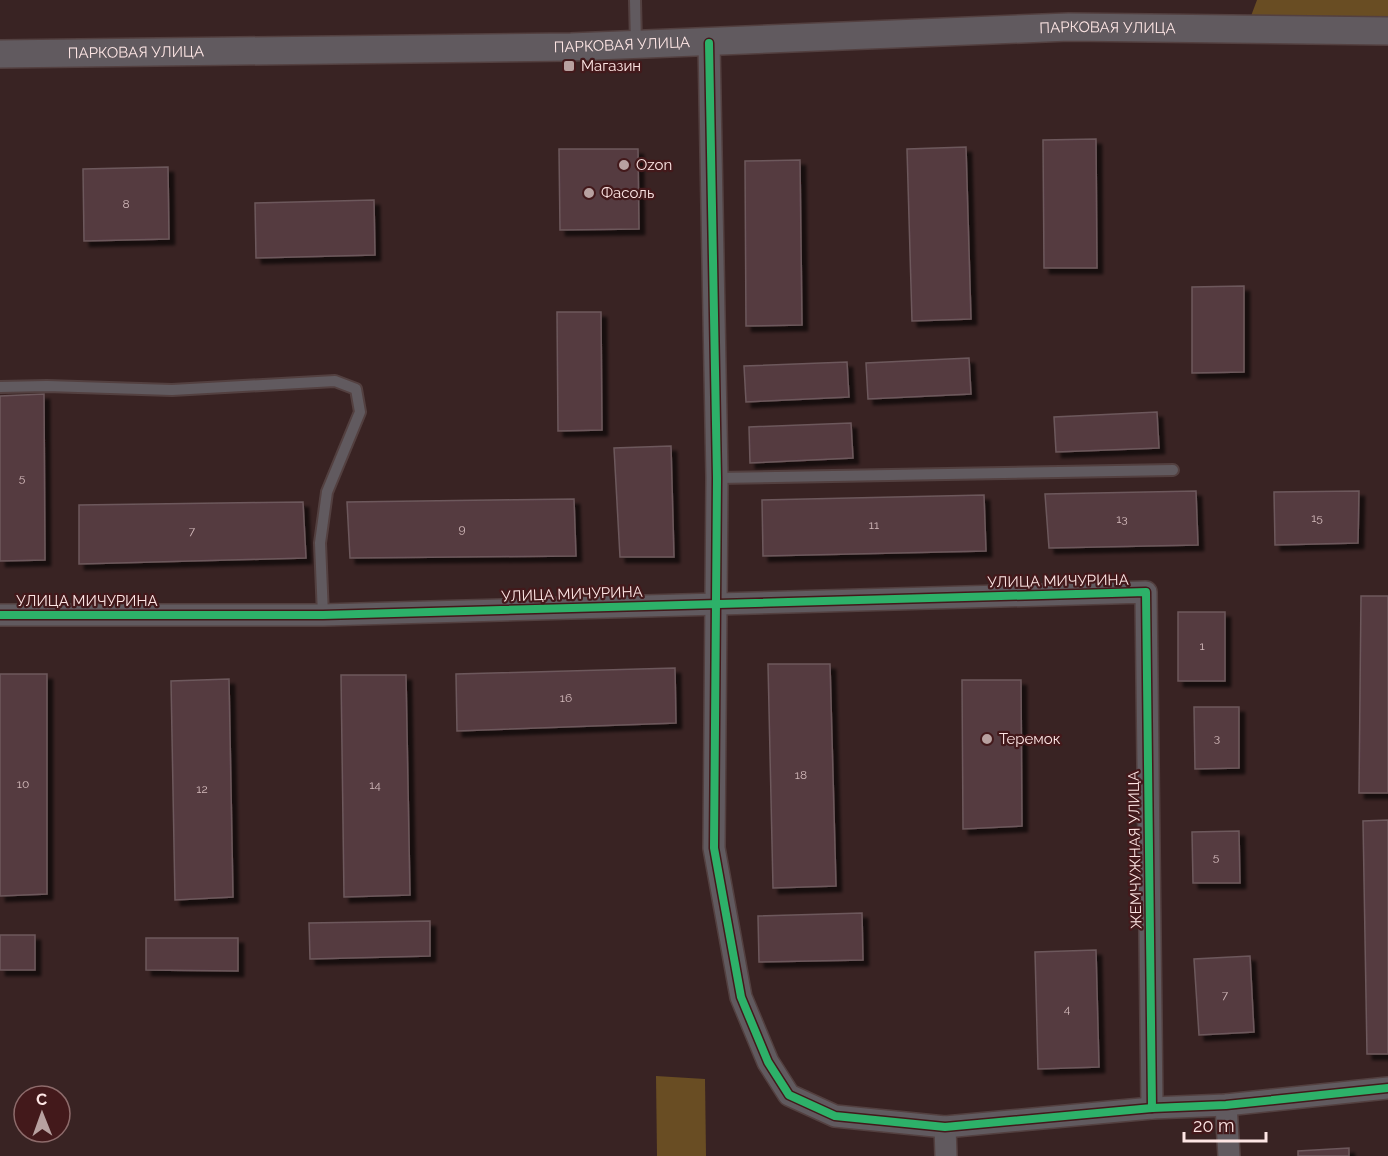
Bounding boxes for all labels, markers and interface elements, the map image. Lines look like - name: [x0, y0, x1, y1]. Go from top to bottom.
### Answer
- street label: ПАРКОВАЯ УЛИЦА: [1039, 18, 1176, 37]
- street label: ПАРКОВАЯ УЛИЦА: [554, 33, 690, 56]
- street label: ПАРКОВАЯ УЛИЦА: [68, 42, 204, 62]
- place label: Магазин: [581, 57, 641, 75]
- marker: Магазин: [562, 59, 576, 73]
- place label: Ozon: [636, 156, 672, 174]
- marker: Ozon: [617, 158, 631, 172]
- place label: Фасоль: [601, 184, 654, 202]
- marker: Фасоль: [582, 186, 596, 200]
- house number: 8: [122, 197, 130, 211]
- house number: 5: [19, 471, 26, 485]
- house number: 15: [1311, 511, 1323, 525]
- house number: 13: [1116, 512, 1128, 526]
- house number: 11: [869, 518, 879, 532]
- house number: 9: [458, 522, 466, 536]
- house number: 7: [189, 524, 196, 538]
- street label: УЛИЦА МИЧУРИНА: [987, 571, 1129, 591]
- street label: УЛИЦА МИЧУРИНА: [501, 583, 643, 605]
- street label: УЛИЦА МИЧУРИНА: [16, 592, 158, 610]
- house number: 1: [1199, 639, 1205, 653]
- house number: 16: [560, 691, 572, 705]
- place label: Теремок: [999, 730, 1061, 748]
- house number: 3: [1214, 731, 1220, 745]
- marker: Теремок: [980, 732, 994, 746]
- house number: 18: [795, 768, 807, 782]
- street label: ЖЕМЧУЖНАЯ УЛИЦА: [1125, 771, 1145, 929]
- house number: 10: [17, 777, 29, 791]
- house number: 14: [369, 778, 381, 792]
- house number: 12: [196, 782, 208, 796]
- house number: 5: [1213, 850, 1220, 864]
- house number: 7: [1222, 988, 1229, 1002]
- house number: 4: [1064, 1002, 1071, 1016]
- north arrow: [12, 1084, 72, 1144]
- text: С: [36, 1090, 47, 1109]
- scale bar: [1184, 1105, 1266, 1143]
- text: 20 m: [1193, 1115, 1235, 1136]

